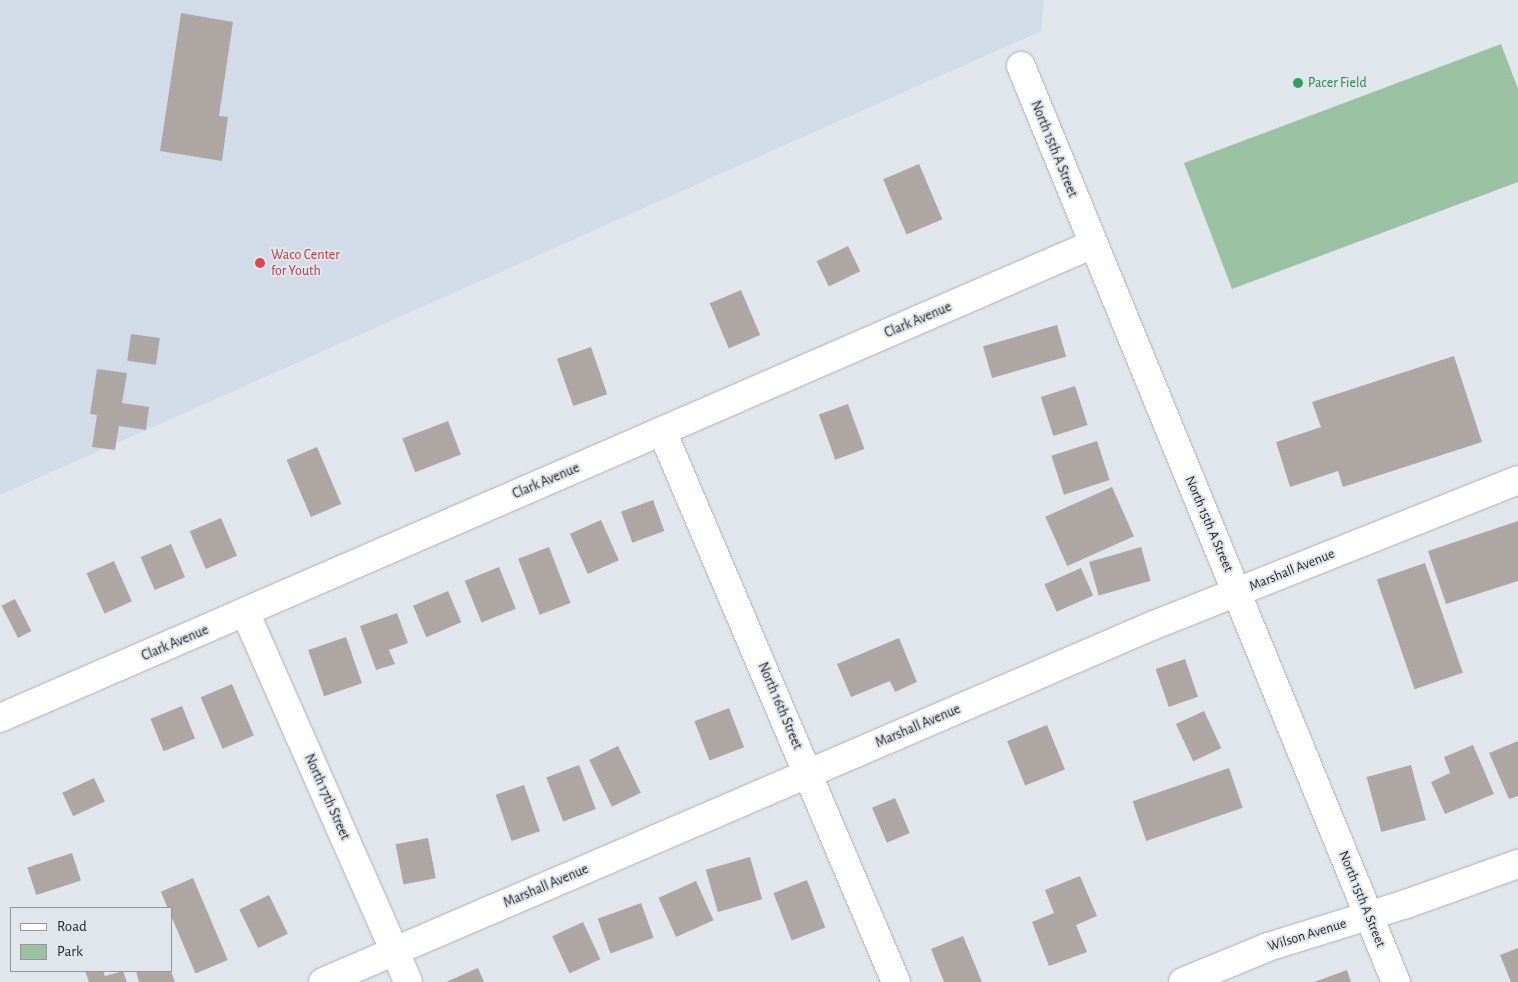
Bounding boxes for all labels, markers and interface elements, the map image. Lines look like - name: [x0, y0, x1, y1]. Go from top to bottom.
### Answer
- place label: Pacer Field: [1308, 75, 1367, 91]
- marker: Pacer Field: [1292, 77, 1304, 89]
- street label: North 15th A Street: [1027, 98, 1081, 200]
- place label: Waco Center for Youth: [271, 247, 340, 280]
- marker: Waco Center for Youth: [253, 256, 267, 270]
- street label: Clark Avenue: [882, 298, 954, 342]
- street label: Clark Avenue: [510, 459, 582, 503]
- street label: North 15th A Street: [1181, 473, 1237, 575]
- street label: Marshall Avenue: [1247, 545, 1337, 595]
- street label: Clark Avenue: [139, 621, 211, 665]
- street label: North 16th Street: [754, 660, 806, 752]
- street label: Marshall Avenue: [873, 701, 963, 751]
- street label: North 17th Street: [301, 751, 353, 843]
- street label: North 15th A Street: [1335, 848, 1389, 950]
- street label: Marshall Avenue: [501, 861, 591, 911]
- legend: [10, 907, 172, 972]
- street label: Wilson Avenue: [1266, 915, 1348, 955]
- text: Road: [57, 919, 87, 934]
- text: Park: [57, 944, 83, 959]

